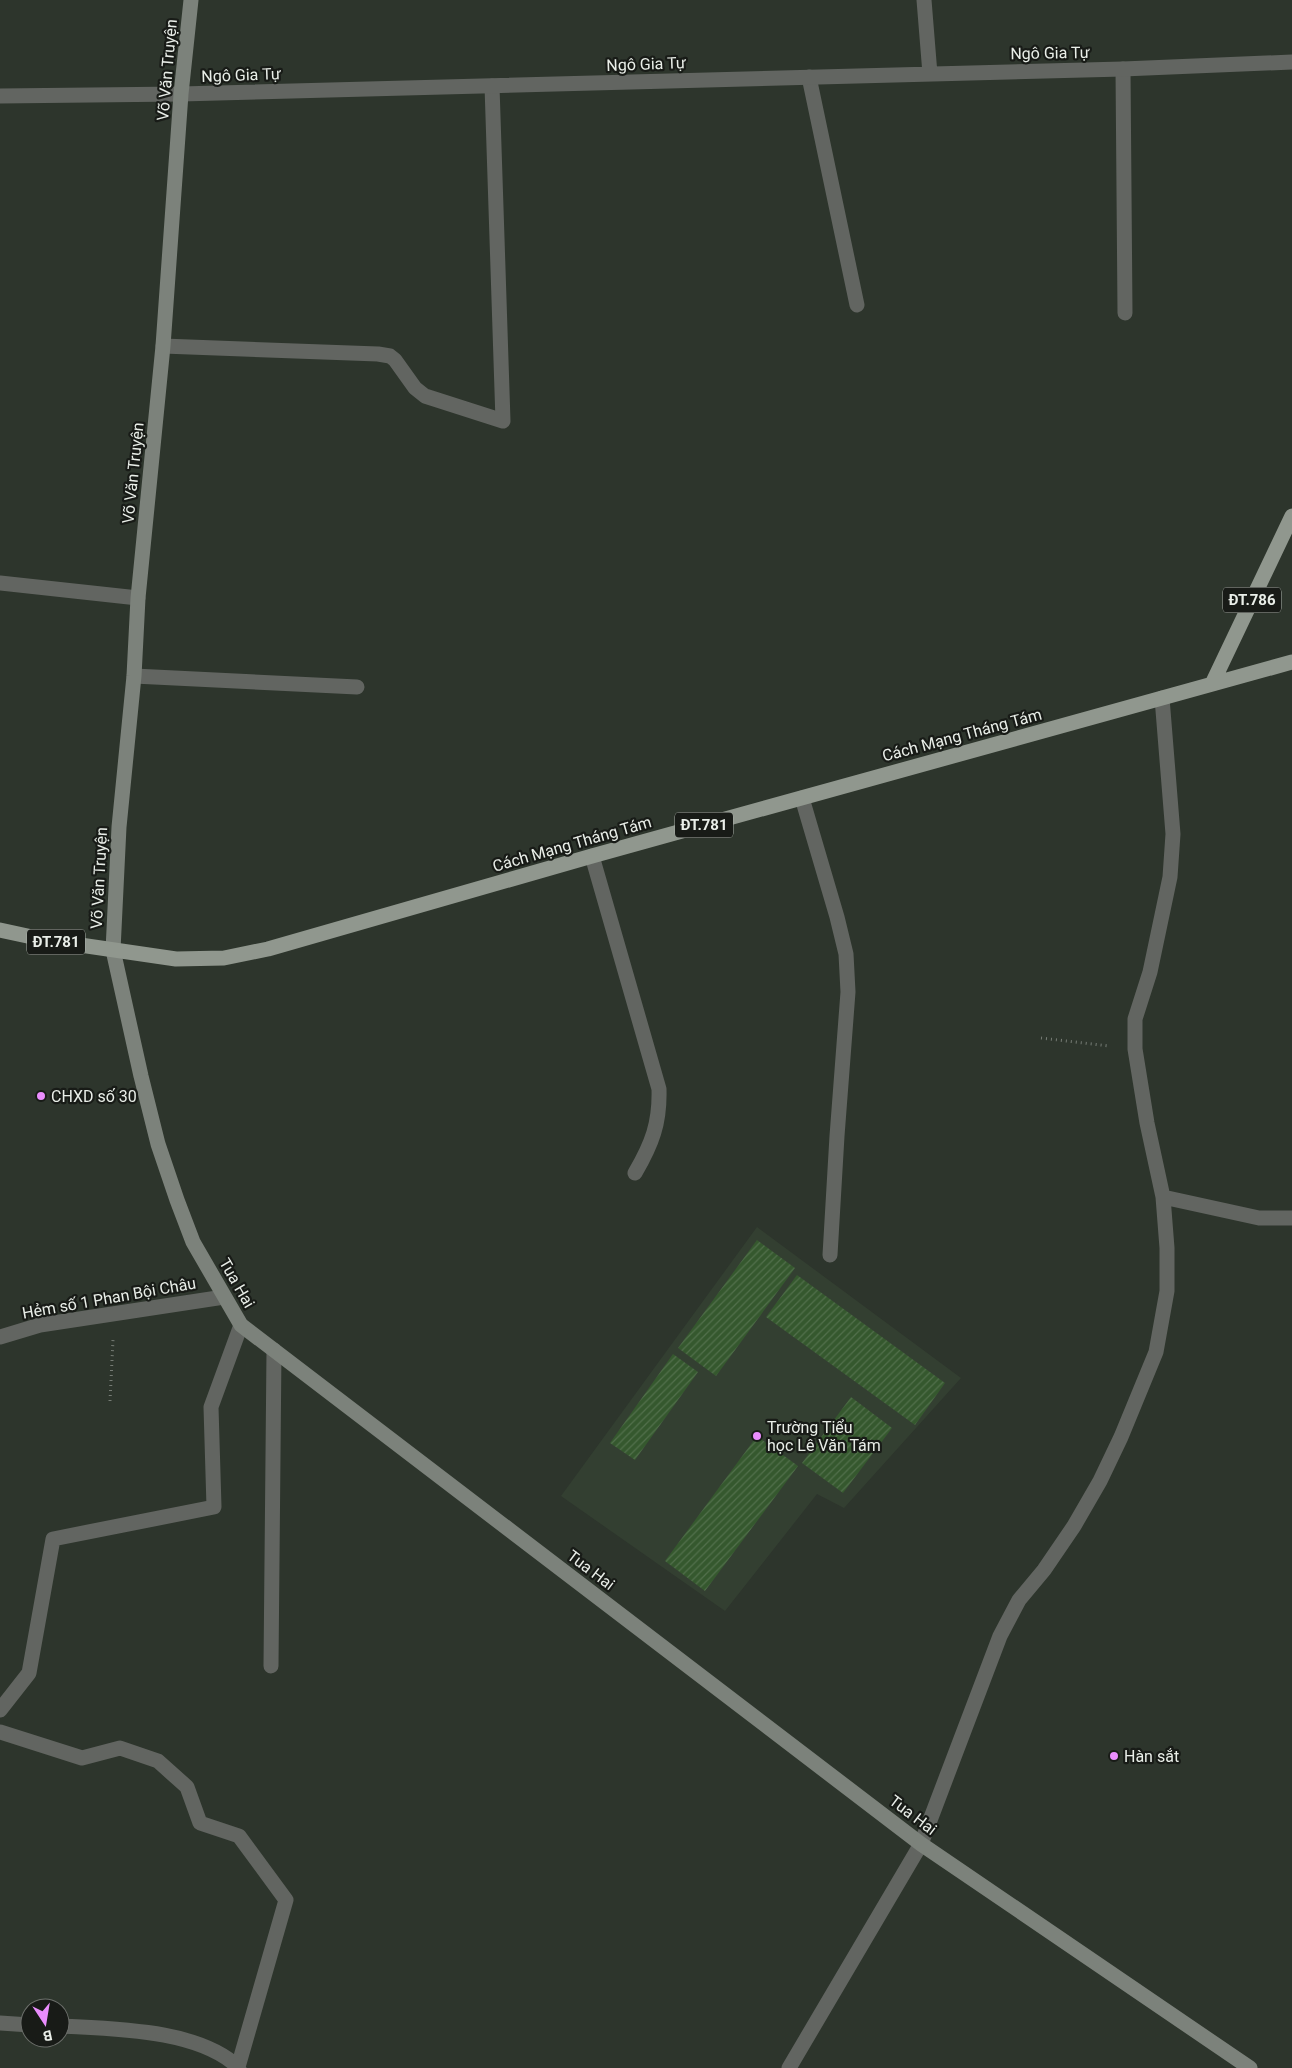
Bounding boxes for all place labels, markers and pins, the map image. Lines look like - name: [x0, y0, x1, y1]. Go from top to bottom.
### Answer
- place label: CHXD số 30: [51, 1087, 137, 1106]
- marker: CHXD số 30: [35, 1090, 47, 1102]
- place label: Trường Tiểu học Lê Văn Tám: [767, 1418, 881, 1455]
- marker: Trường Tiểu học Lê Văn Tám: [751, 1430, 763, 1442]
- place label: Hàn sắt: [1124, 1747, 1179, 1766]
- marker: Hàn sắt: [1108, 1750, 1120, 1762]

